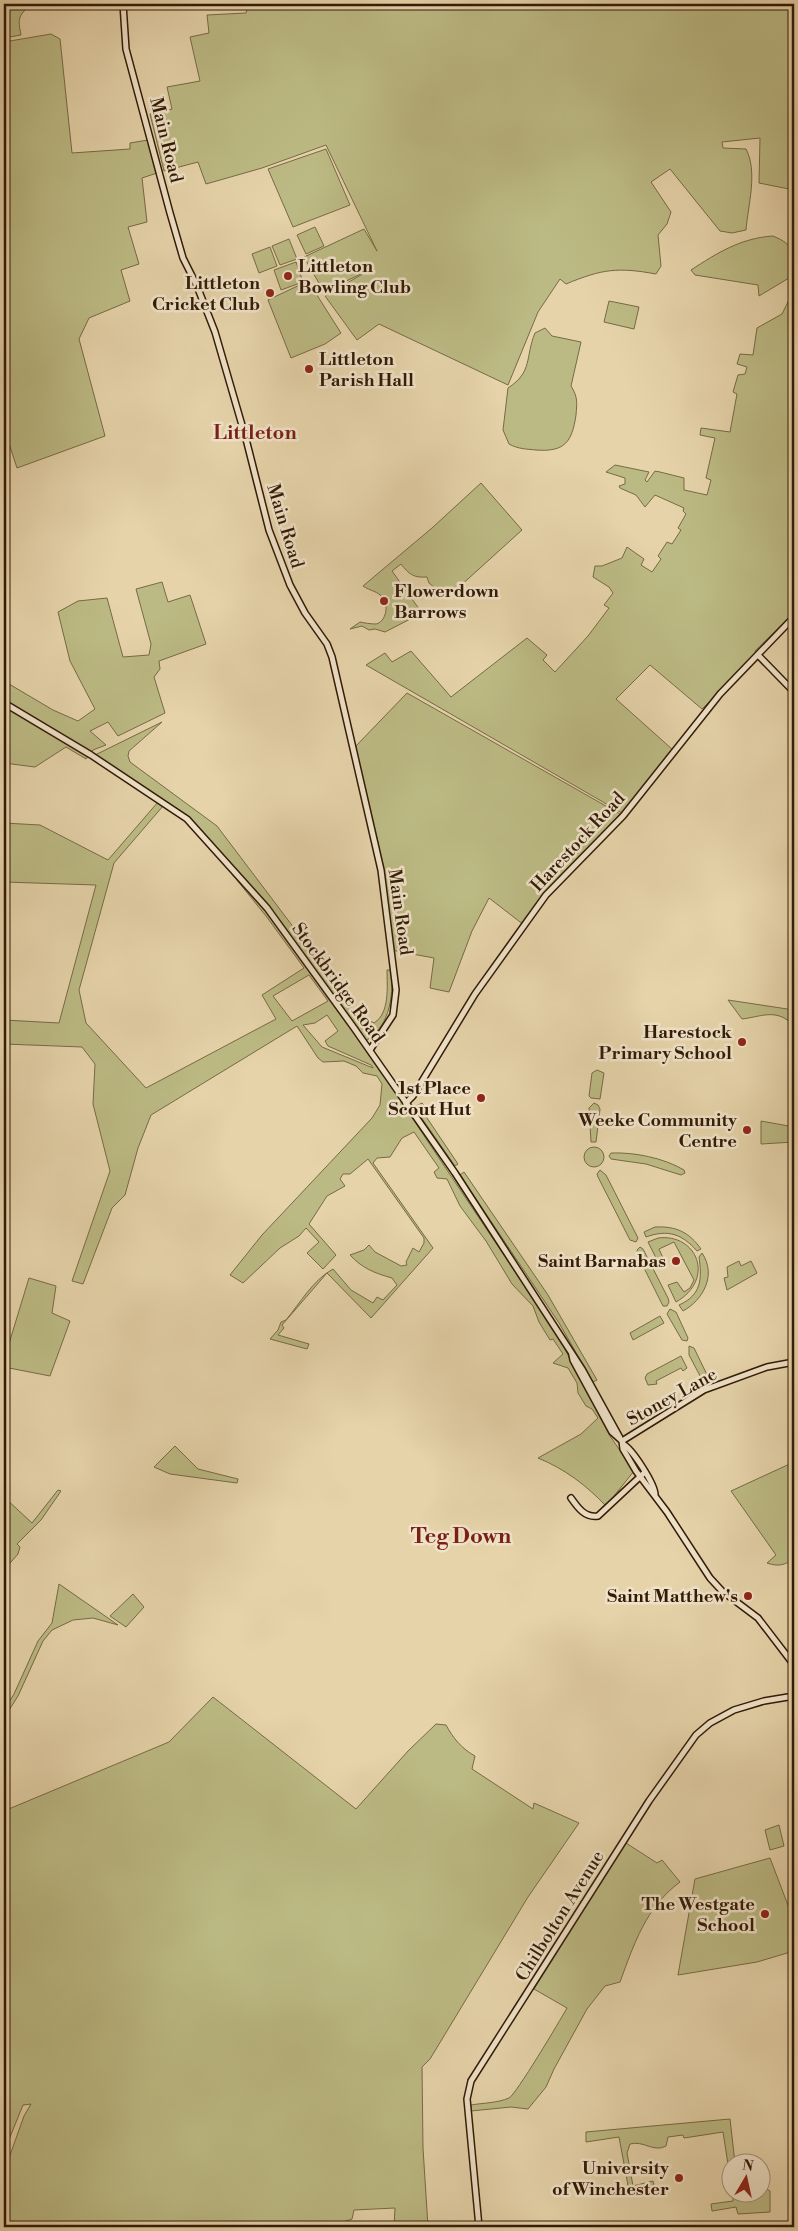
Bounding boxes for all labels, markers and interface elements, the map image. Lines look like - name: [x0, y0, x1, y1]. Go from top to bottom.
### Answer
- street label: Main Road: [144, 95, 188, 186]
- place label: Littleton Bowling Club: [298, 255, 411, 299]
- marker: Littleton Bowling Club: [282, 270, 294, 282]
- place label: Littleton Cricket Club: [152, 272, 260, 316]
- marker: Littleton Cricket Club: [264, 287, 276, 299]
- place label: Littleton Parish Hall: [319, 348, 414, 392]
- marker: Littleton Parish Hall: [303, 363, 315, 375]
- district label: Littleton: [213, 421, 297, 446]
- street label: Main Road: [261, 481, 309, 572]
- place label: Flowerdown Barrows: [394, 580, 499, 624]
- marker: Flowerdown Barrows: [378, 595, 390, 607]
- street label: Harestock Road: [526, 787, 631, 897]
- street label: Main Road: [383, 867, 418, 958]
- street label: Stockbridge Road: [287, 918, 390, 1048]
- place label: Harestock Primary School: [599, 1021, 733, 1065]
- marker: Harestock Primary School: [736, 1036, 748, 1048]
- place label: 1st Place Scout Hut: [388, 1077, 472, 1121]
- marker: 1st Place Scout Hut: [475, 1092, 487, 1104]
- place label: Weeke Community Centre: [577, 1109, 738, 1153]
- marker: Weeke Community Centre: [741, 1124, 753, 1136]
- place label: Saint Barnabas: [538, 1250, 666, 1273]
- marker: Saint Barnabas: [670, 1255, 682, 1267]
- street label: Stoney Lane: [623, 1363, 721, 1431]
- district label: Teg Down: [411, 1523, 512, 1550]
- place label: Saint Matthew's: [607, 1585, 738, 1608]
- marker: Saint Matthew's: [742, 1590, 754, 1602]
- street label: Chilbolton Avenue: [510, 1846, 610, 1986]
- place label: The Westgate School: [642, 1893, 755, 1937]
- marker: The Westgate School: [759, 1908, 771, 1920]
- north arrow: [720, 2154, 770, 2204]
- text: N: [741, 2156, 755, 2176]
- place label: University of Winchester: [552, 2157, 670, 2201]
- marker: University of Winchester: [673, 2172, 685, 2184]

